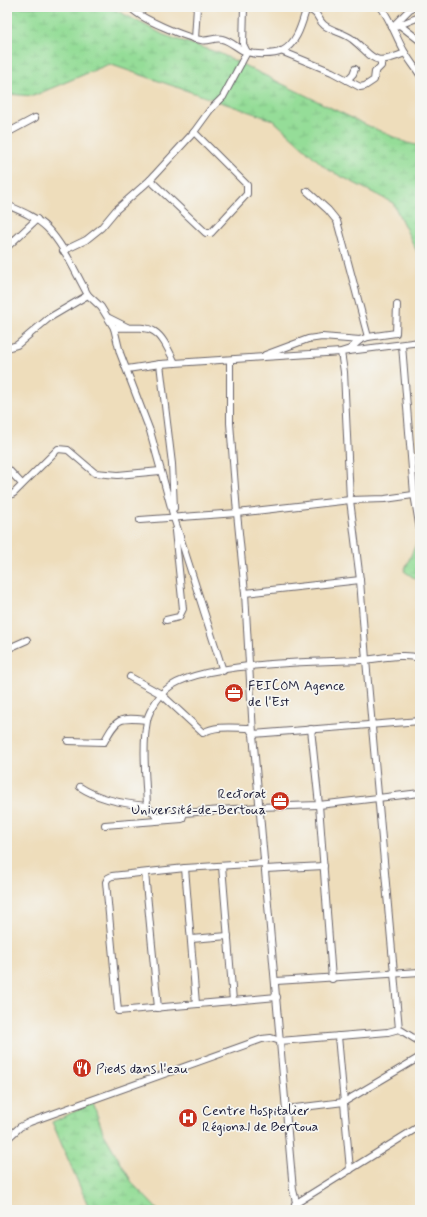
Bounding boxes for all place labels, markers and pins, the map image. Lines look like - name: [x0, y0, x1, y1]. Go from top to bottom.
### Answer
- place label: FEICOM Agence de l'Est: [248, 677, 346, 711]
- office icon: FEICOM Agence de l'Est: [223, 682, 245, 704]
- place label: Rectorat Université-de-Bertoua: [131, 785, 266, 819]
- office icon: Rectorat Université-de-Bertoua: [269, 790, 291, 812]
- restaurant icon: Pieds dans l'eau: [71, 1057, 93, 1079]
- place label: Pieds dans l'eau: [96, 1060, 188, 1078]
- place label: Centre Hospitalier Régional de Bertoua: [202, 1102, 319, 1136]
- hospital icon: Centre Hospitalier Régional de Bertoua: [177, 1107, 199, 1129]

